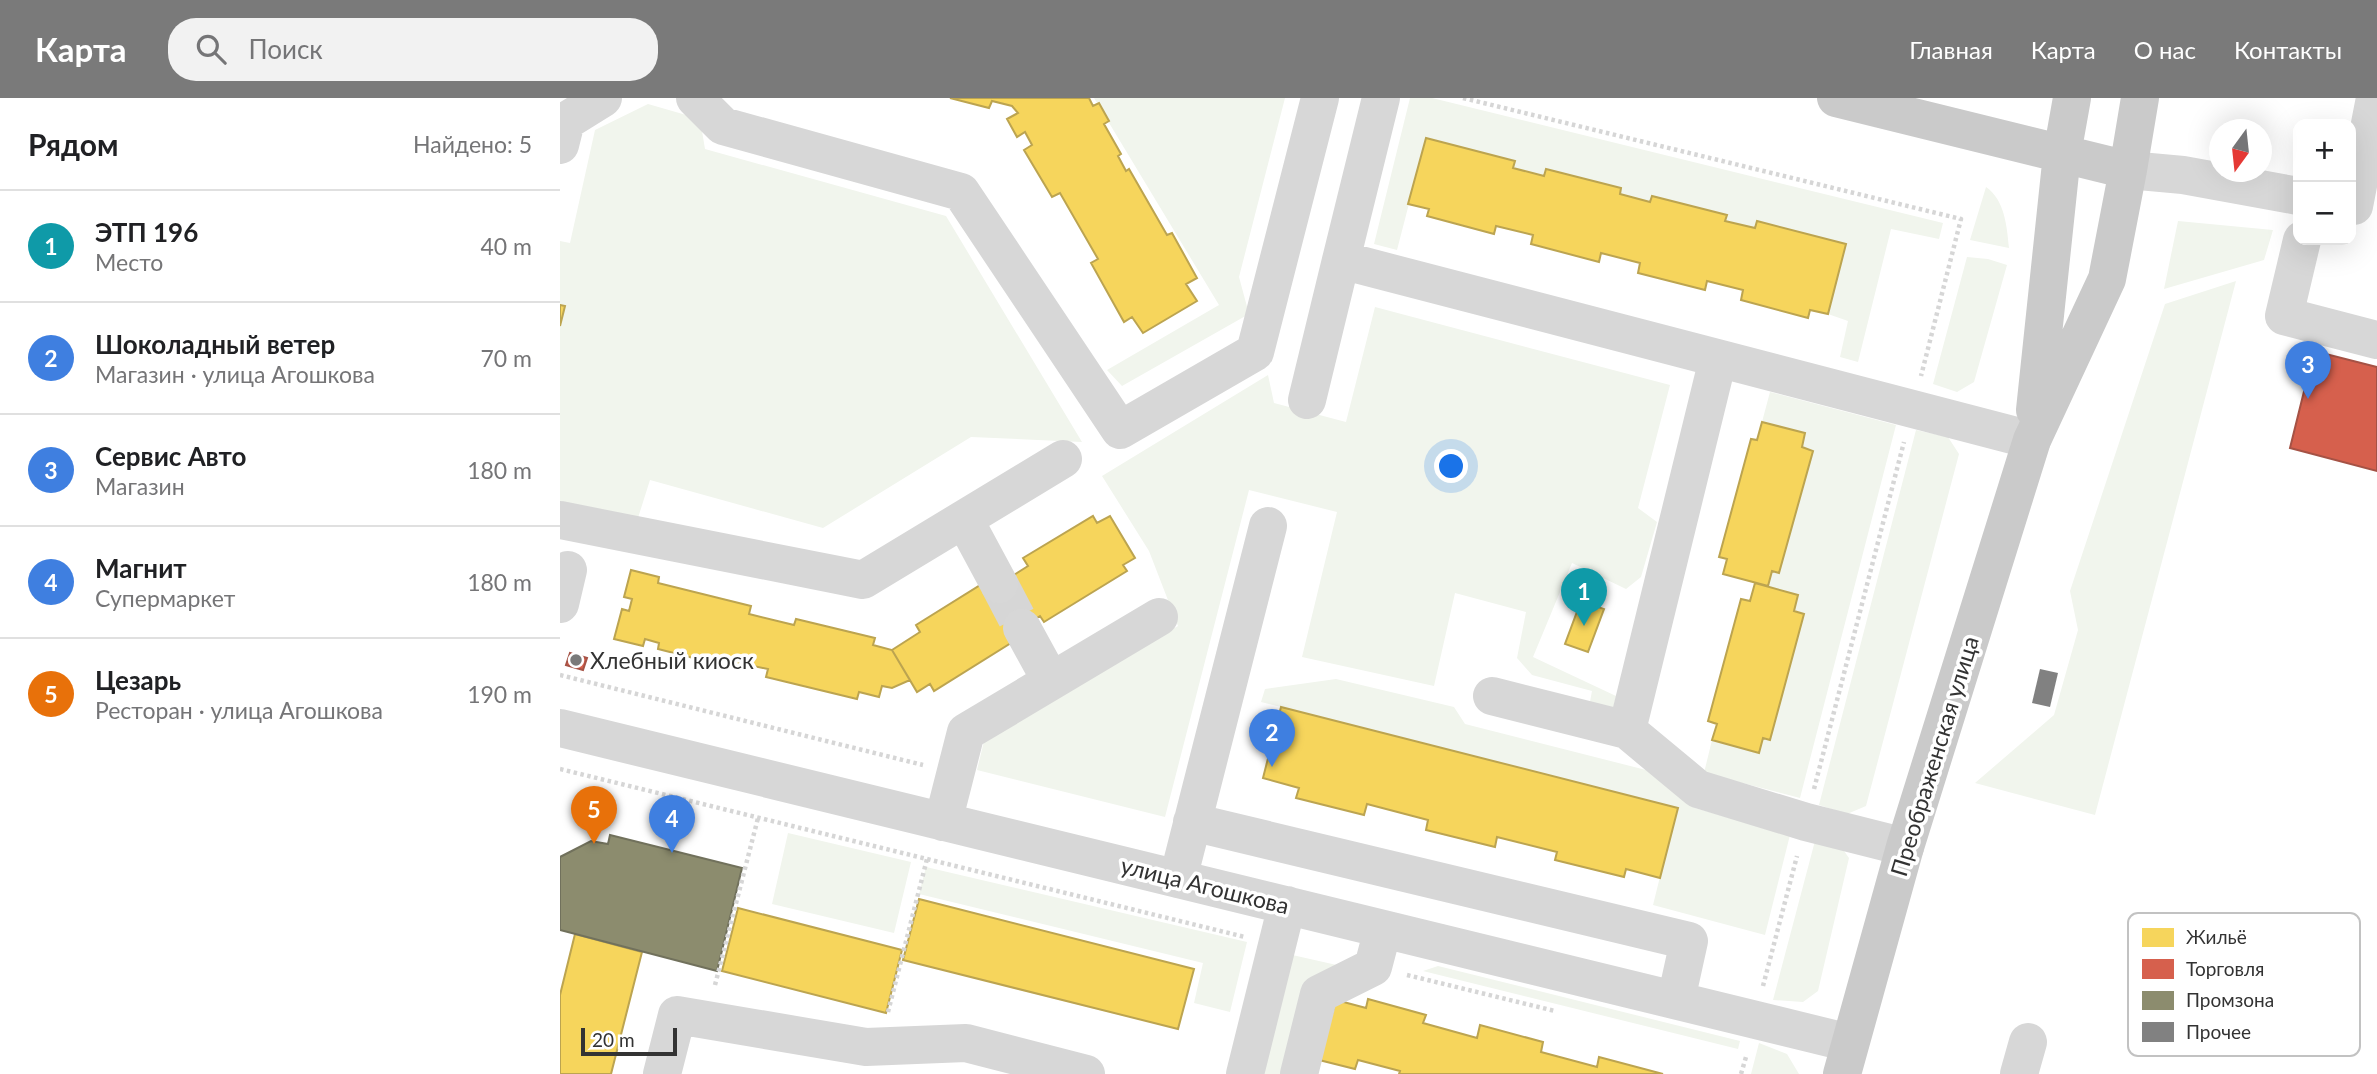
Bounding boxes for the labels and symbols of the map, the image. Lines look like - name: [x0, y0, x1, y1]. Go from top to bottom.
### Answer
- north arrow: [2209, 119, 2272, 182]
- pin: 3: [2285, 341, 2331, 399]
- your location: [1434, 449, 1468, 483]
- pin: 1: [1561, 568, 1607, 626]
- street label: Преображенская улица: [1884, 633, 1984, 879]
- place label: Хлебный киоск: [590, 646, 754, 674]
- marker: Хлебный киоск: [568, 652, 584, 668]
- pin: 2: [1249, 709, 1295, 767]
- pin: 5: [571, 786, 617, 844]
- pin: 4: [649, 795, 695, 853]
- street label: улица Агошкова: [1118, 851, 1292, 919]
- legend: [2128, 913, 2360, 1056]
- text: Жильё: [2186, 925, 2247, 948]
- text: Торговля: [2186, 957, 2264, 980]
- text: Промзона: [2186, 988, 2274, 1011]
- text: Прочее: [2186, 1020, 2251, 1043]
- scale bar: [581, 1025, 677, 1057]

